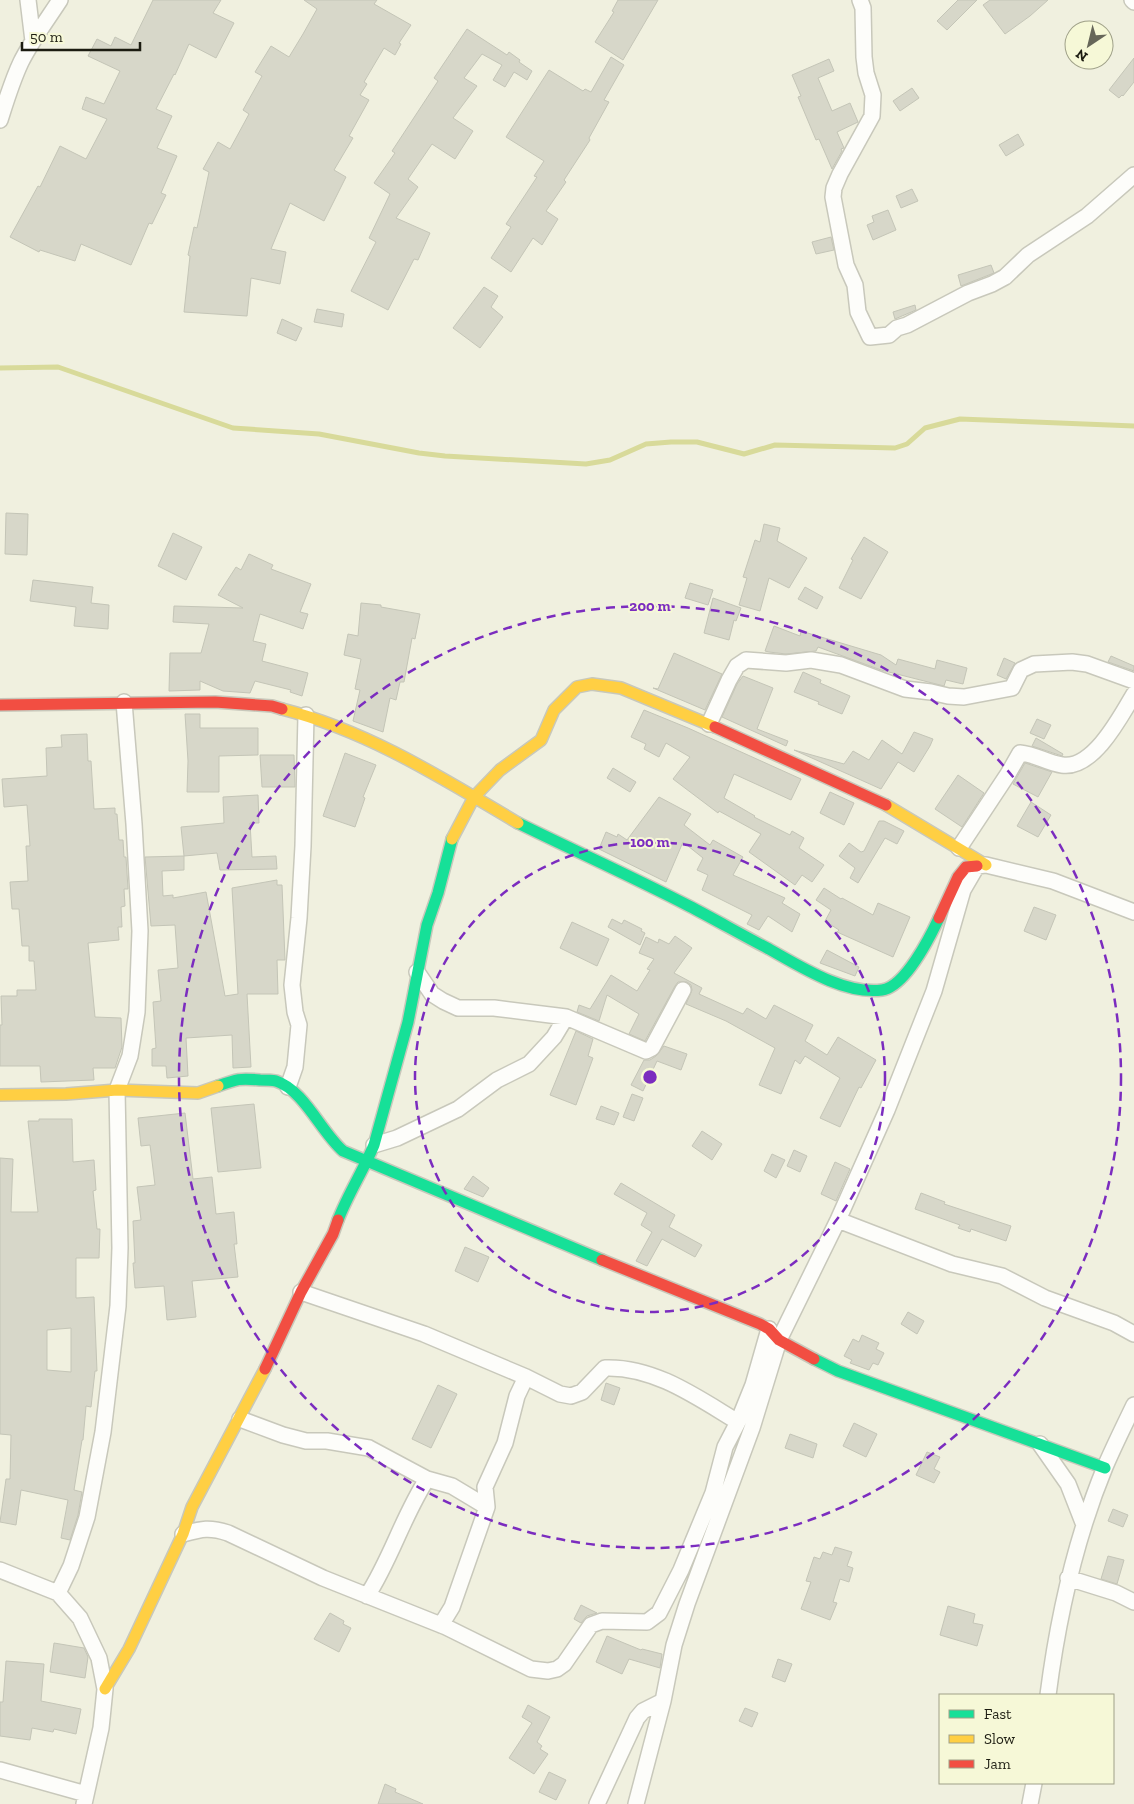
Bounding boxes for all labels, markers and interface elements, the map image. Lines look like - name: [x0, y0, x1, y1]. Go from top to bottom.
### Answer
- scale bar: [22, 20, 140, 52]
- north arrow: [1064, 20, 1114, 70]
- text: 50 m: [30, 28, 63, 46]
- text: N: [1072, 45, 1091, 65]
- text: 200 m: [629, 597, 671, 615]
- text: 100 m: [630, 833, 670, 851]
- centre of rings: [641, 1068, 659, 1086]
- legend: [939, 1694, 1114, 1784]
- text: Fast: [984, 1705, 1012, 1723]
- text: Slow: [984, 1730, 1016, 1748]
- text: Jam: [984, 1755, 1011, 1773]

